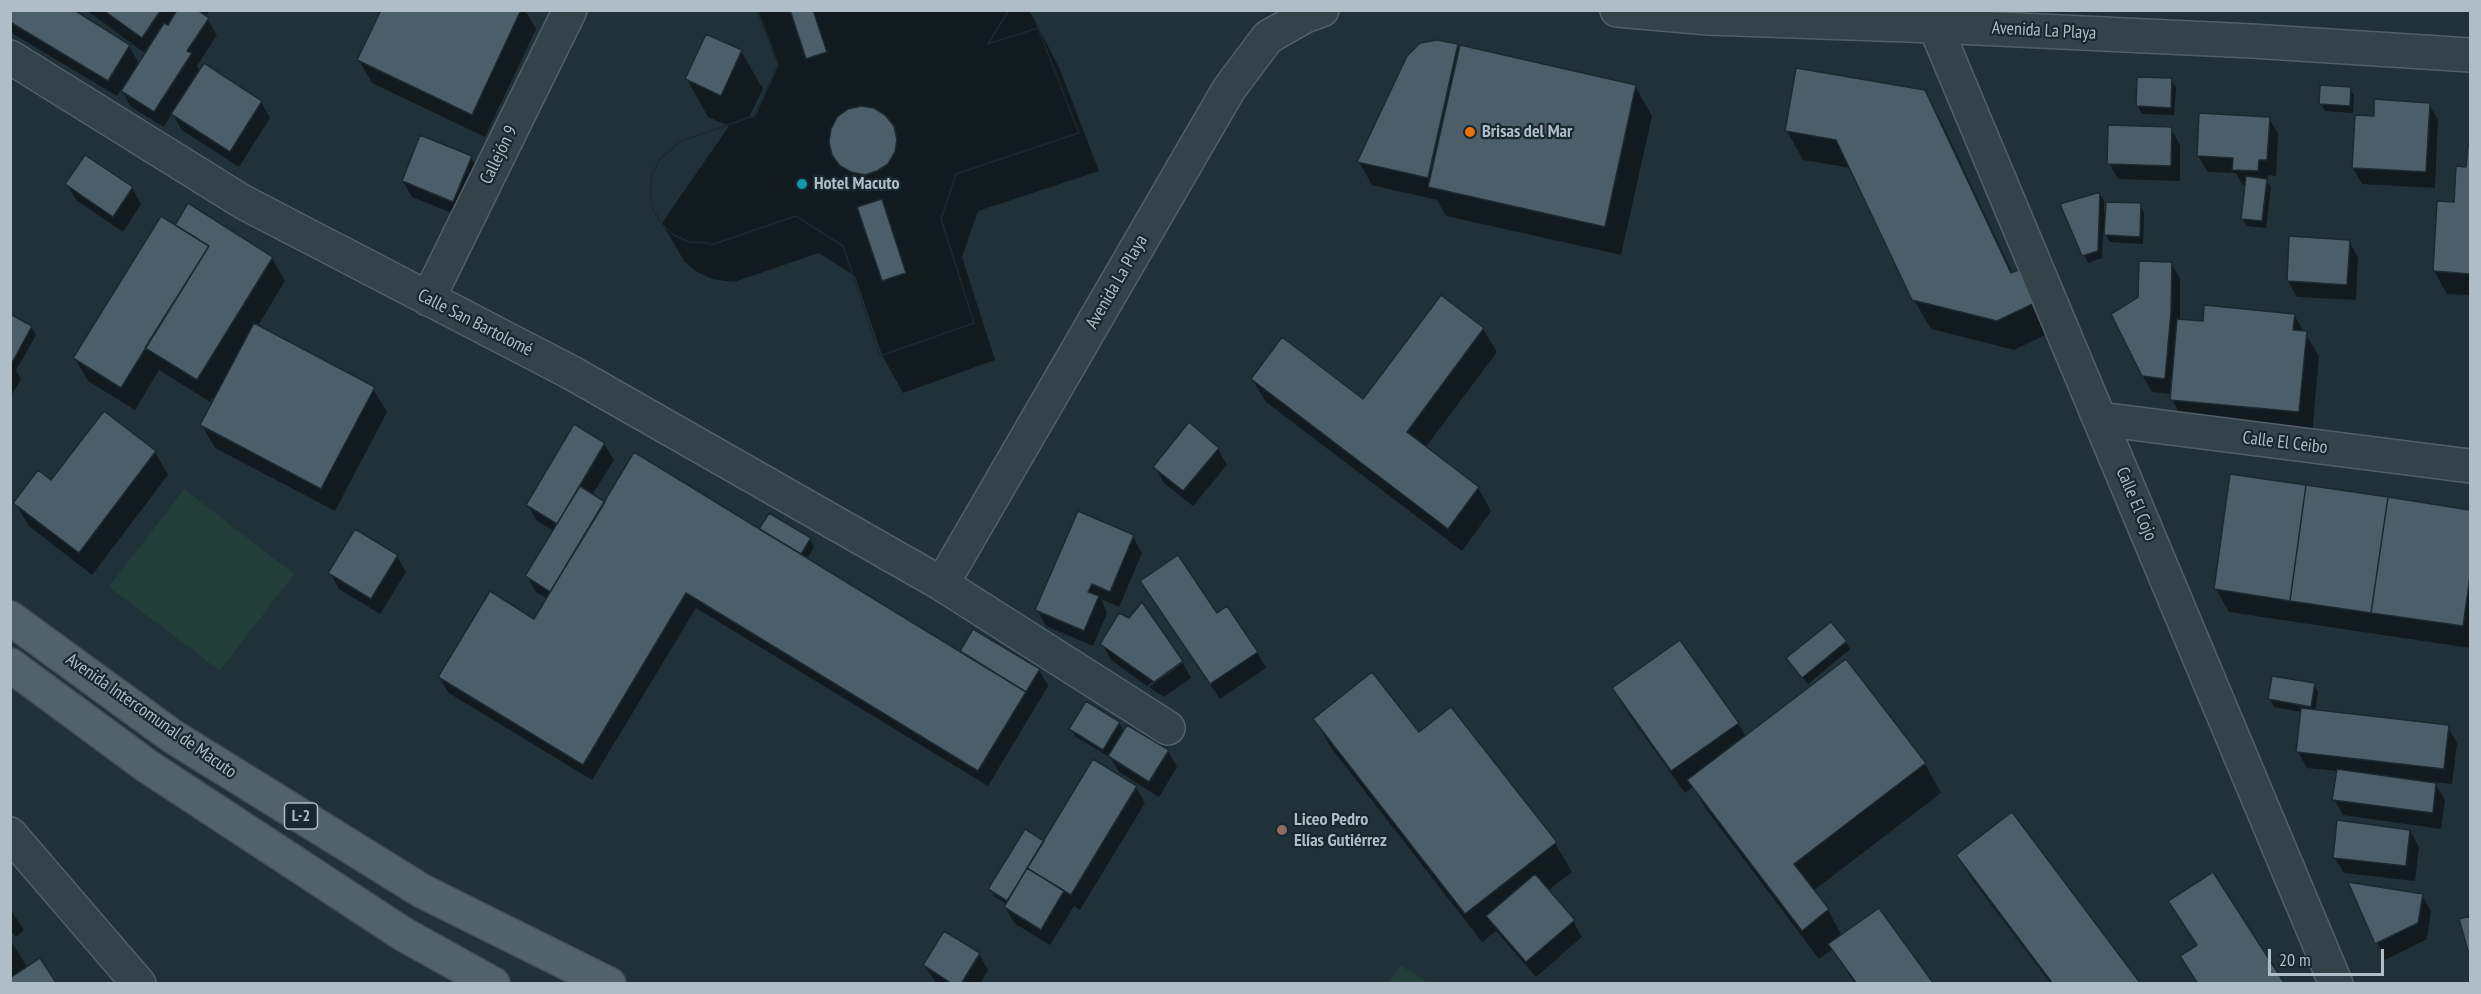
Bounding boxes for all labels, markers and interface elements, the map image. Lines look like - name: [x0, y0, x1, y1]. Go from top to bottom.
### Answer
- street label: Avenida La Playa: [1991, 17, 2097, 45]
- place label: Brisas del Mar: [1482, 121, 1572, 143]
- street label: Callejón 9: [476, 122, 522, 188]
- marker: Brisas del Mar: [1463, 125, 1477, 139]
- place label: Hotel Macuto: [814, 173, 900, 195]
- marker: Hotel Macuto: [795, 177, 809, 191]
- street label: Avenida La Playa: [1081, 231, 1153, 333]
- street label: Calle San Bartolomé: [414, 285, 536, 361]
- street label: Calle El Ceibo: [2241, 427, 2329, 459]
- street label: Calle El Cojo: [2111, 464, 2161, 544]
- street label: Avenida Intercomunal de Macuto: [62, 649, 240, 783]
- road number: L-2: [284, 803, 318, 829]
- place label: Liceo Pedro Elías Gutiérrez: [1294, 809, 1387, 852]
- marker: Liceo Pedro Elías Gutiérrez: [1275, 823, 1289, 837]
- scale bar: [2271, 937, 2386, 975]
- text: 20 m: [2279, 948, 2311, 971]

